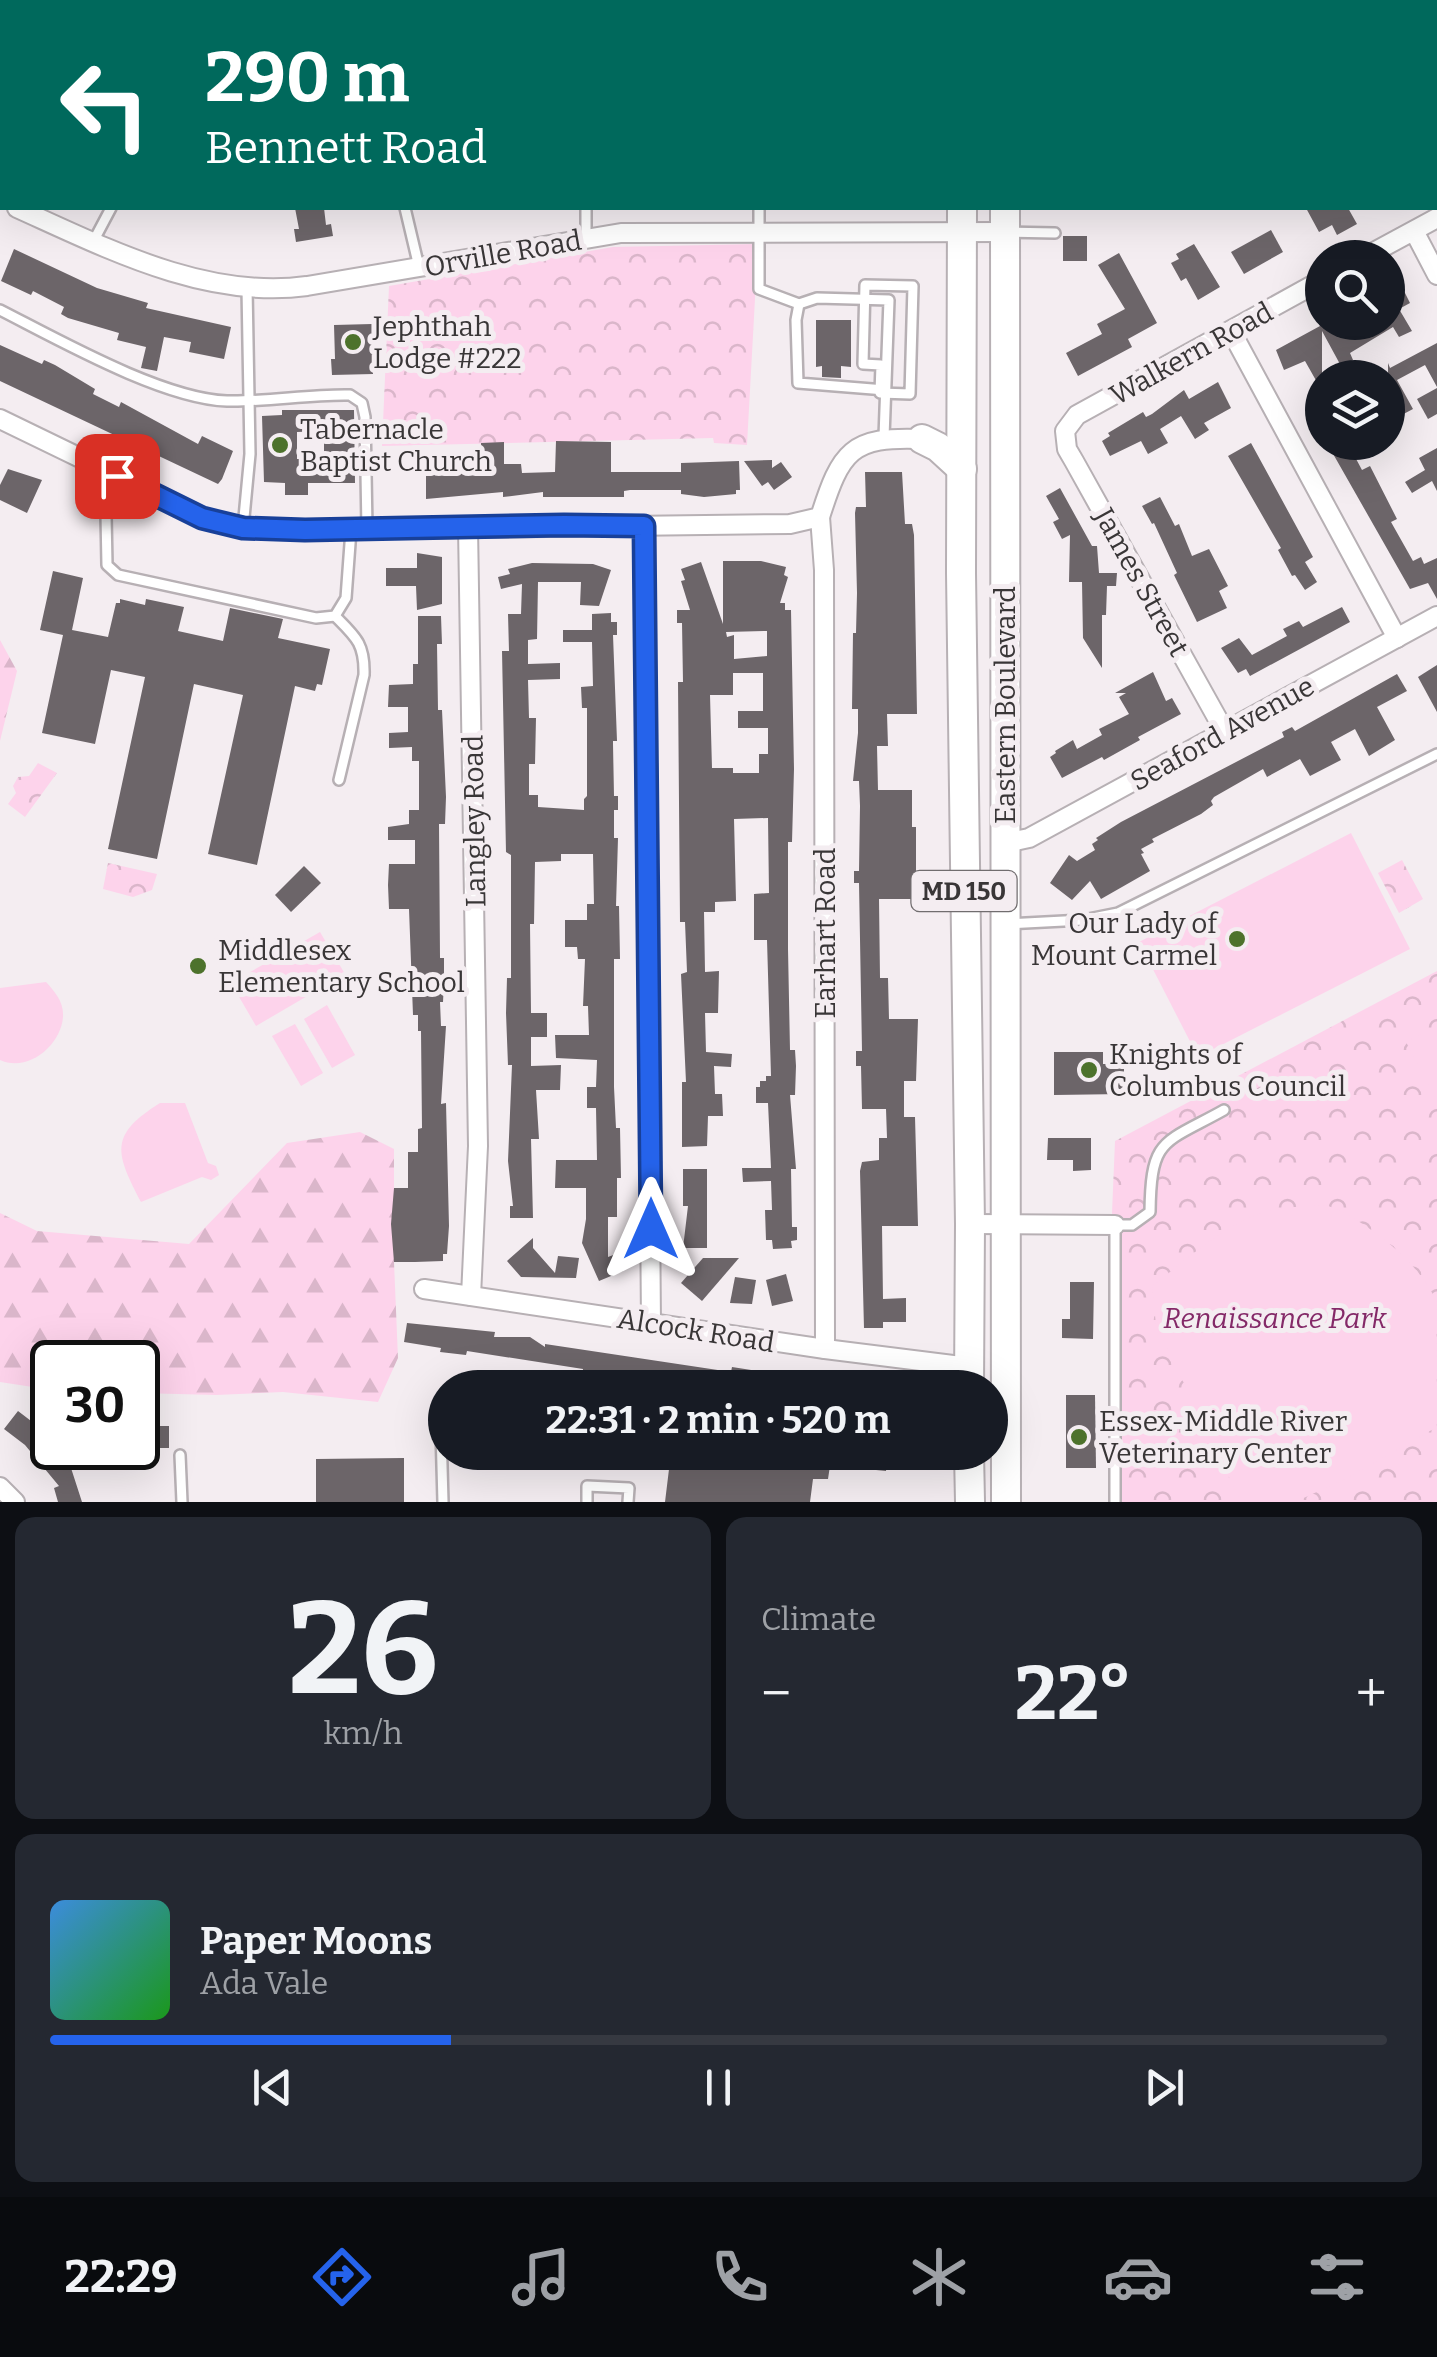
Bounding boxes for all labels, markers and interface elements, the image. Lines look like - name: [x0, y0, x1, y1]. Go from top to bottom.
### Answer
- text: 290 m: [205, 36, 410, 120]
- icon: left: [40, 40, 170, 170]
- text: Bennett Road: [205, 121, 487, 175]
- street label: Orville Road: [422, 223, 584, 284]
- map controls: [1305, 240, 1405, 460]
- button: search: [1305, 240, 1405, 340]
- street label: Walkern Road: [1104, 295, 1278, 412]
- place label: Jephthah Lodge #222: [372, 310, 521, 375]
- marker: Jephthah Lodge #222: [342, 331, 364, 353]
- button: layers: [1305, 360, 1405, 460]
- place label: Tabernacle Baptist Church: [300, 413, 492, 478]
- pin: [75, 434, 160, 519]
- marker: Tabernacle Baptist Church: [269, 434, 291, 456]
- icon: arrive: [90, 449, 145, 504]
- street label: James Street: [1087, 502, 1196, 662]
- street label: Eastern Boulevard: [989, 586, 1022, 824]
- street label: Seaford Avenue: [1125, 669, 1320, 798]
- street label: Langley Road: [456, 734, 493, 907]
- street label: Earhart Road: [809, 848, 842, 1018]
- road number: MD 150: [912, 871, 1016, 911]
- place label: Our Lady of Mount Carmel: [1031, 907, 1219, 972]
- marker: Our Lady of Mount Carmel: [1226, 928, 1248, 950]
- place label: Middlesex Elementary School: [218, 934, 465, 999]
- marker: Middlesex Elementary School: [187, 955, 209, 977]
- place label: Knights of Columbus Council: [1109, 1038, 1346, 1103]
- marker: Knights of Columbus Council: [1078, 1059, 1100, 1081]
- position arrow: [599, 1177, 703, 1281]
- street label: Alcock Road: [615, 1302, 777, 1359]
- park label: Renaissance Park: [1163, 1302, 1388, 1335]
- speed limit sign: 30: [30, 1340, 160, 1470]
- text: 22:31 · 2 min · 520 m: [546, 1397, 890, 1443]
- place label: Essex-Middle River Veterinary Center: [1099, 1405, 1347, 1470]
- marker: Essex-Middle River Veterinary Center: [1068, 1426, 1090, 1448]
- text: 26: [288, 1571, 438, 1727]
- text: Climate: [761, 1600, 876, 1638]
- text: 22°: [1015, 1649, 1132, 1739]
- text: −: [761, 1661, 791, 1727]
- text: +: [1356, 1661, 1387, 1727]
- text: km/h: [323, 1714, 403, 1752]
- text: Paper Moons: [200, 1918, 432, 1964]
- text: Ada Vale: [200, 1964, 328, 2002]
- icon: previous: [245, 2060, 300, 2115]
- icon: pause: [691, 2060, 746, 2115]
- icon: next: [1137, 2060, 1192, 2115]
- icon: directions: [307, 2242, 377, 2312]
- icon: music: [506, 2242, 576, 2312]
- icon: phone: [705, 2242, 775, 2312]
- icon: climate: [904, 2242, 974, 2312]
- icon: car: [1103, 2242, 1173, 2312]
- icon: filters: [1302, 2242, 1372, 2312]
- text: 22:29: [65, 2250, 178, 2304]

